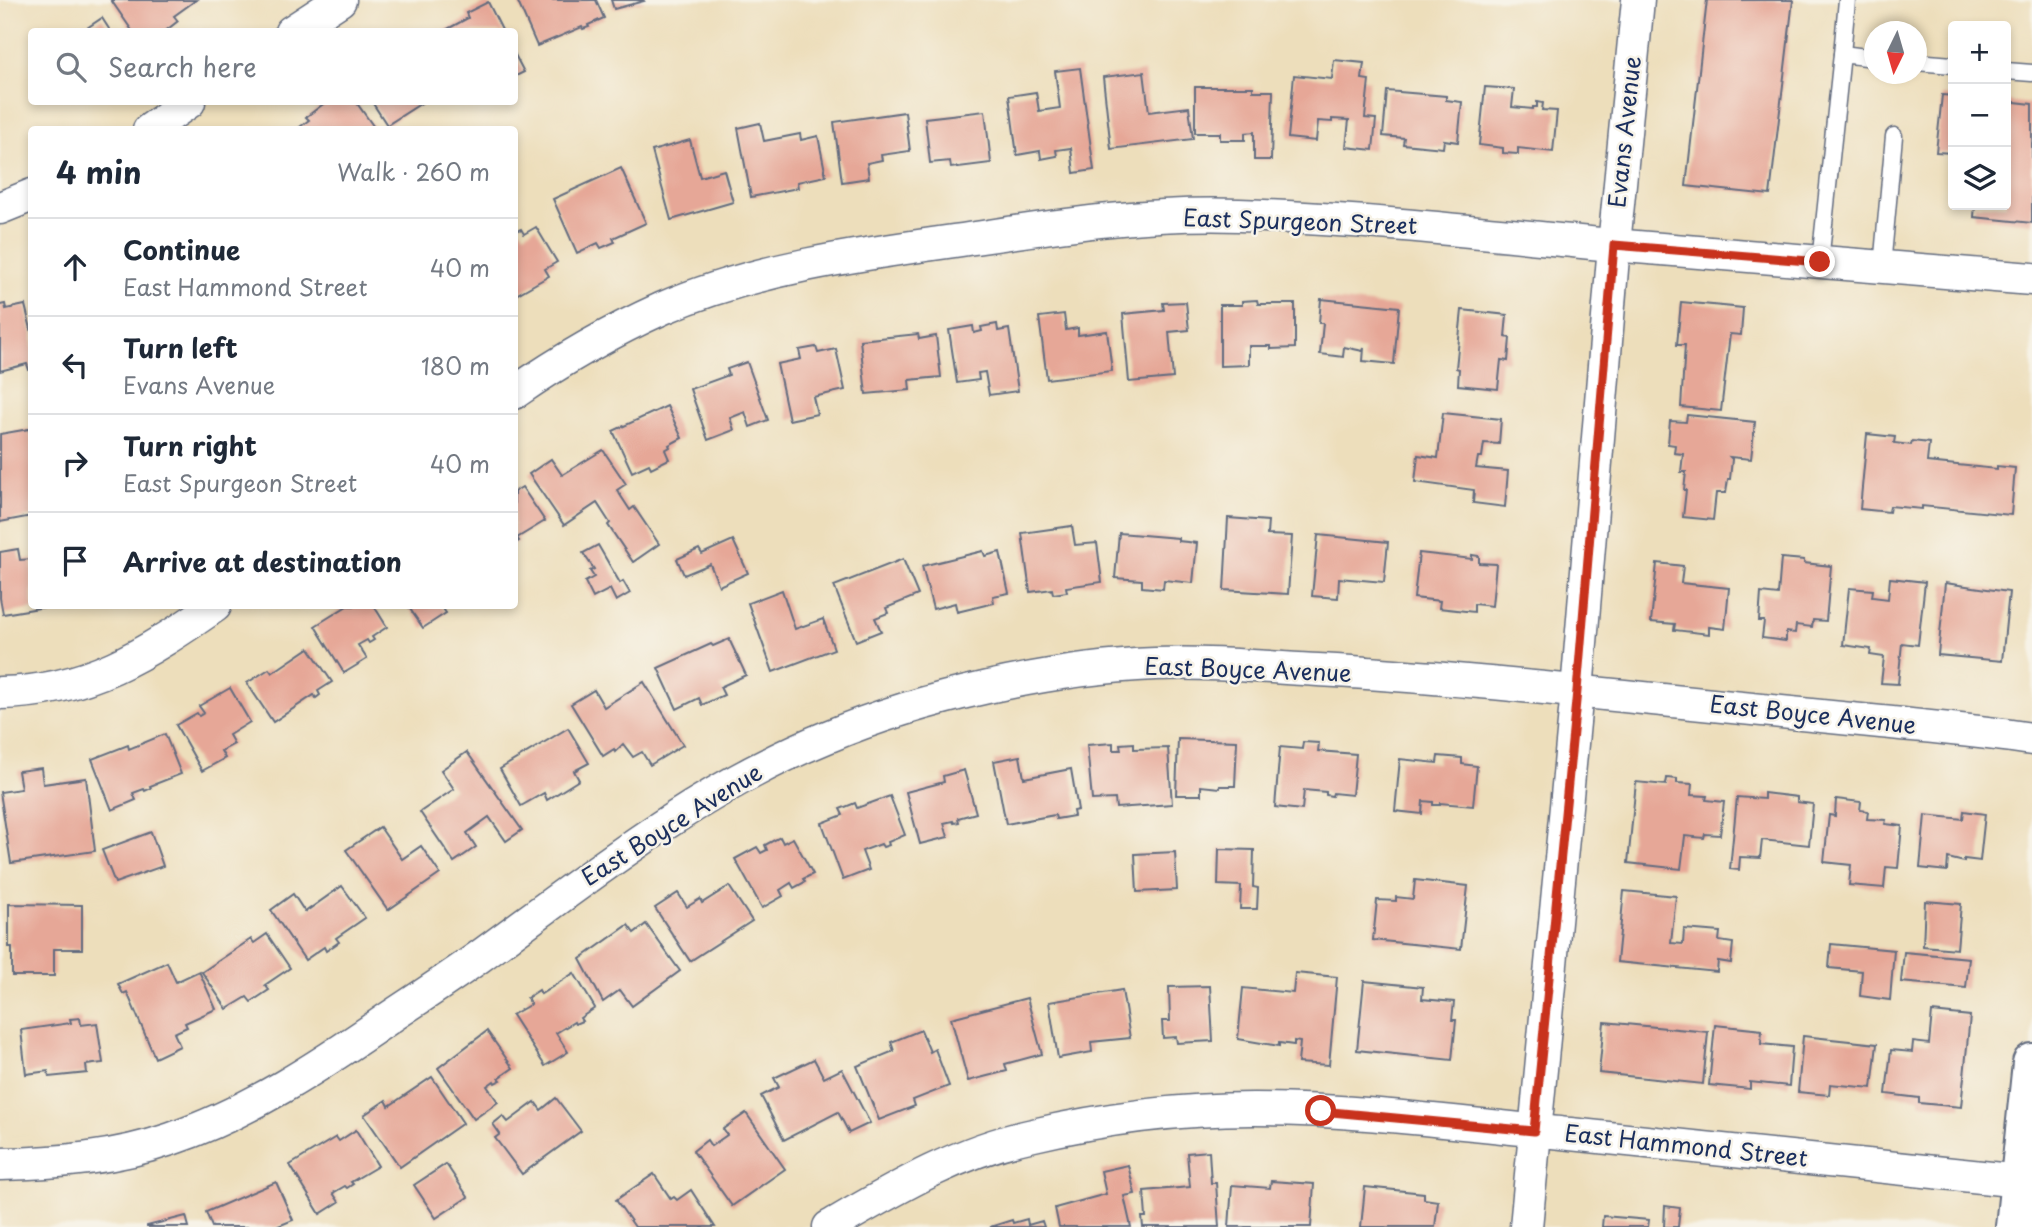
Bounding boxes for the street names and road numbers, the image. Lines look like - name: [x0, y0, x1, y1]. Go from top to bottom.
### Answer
- street label: Evans Avenue: [1598, 54, 1649, 209]
- street label: East Spurgeon Street: [1182, 199, 1418, 242]
- street label: East Boyce Avenue: [1144, 647, 1352, 690]
- street label: East Boyce Avenue: [1708, 685, 1918, 742]
- street label: East Boyce Avenue: [574, 754, 768, 893]
- street label: East Hammond Street: [1563, 1114, 1810, 1175]

